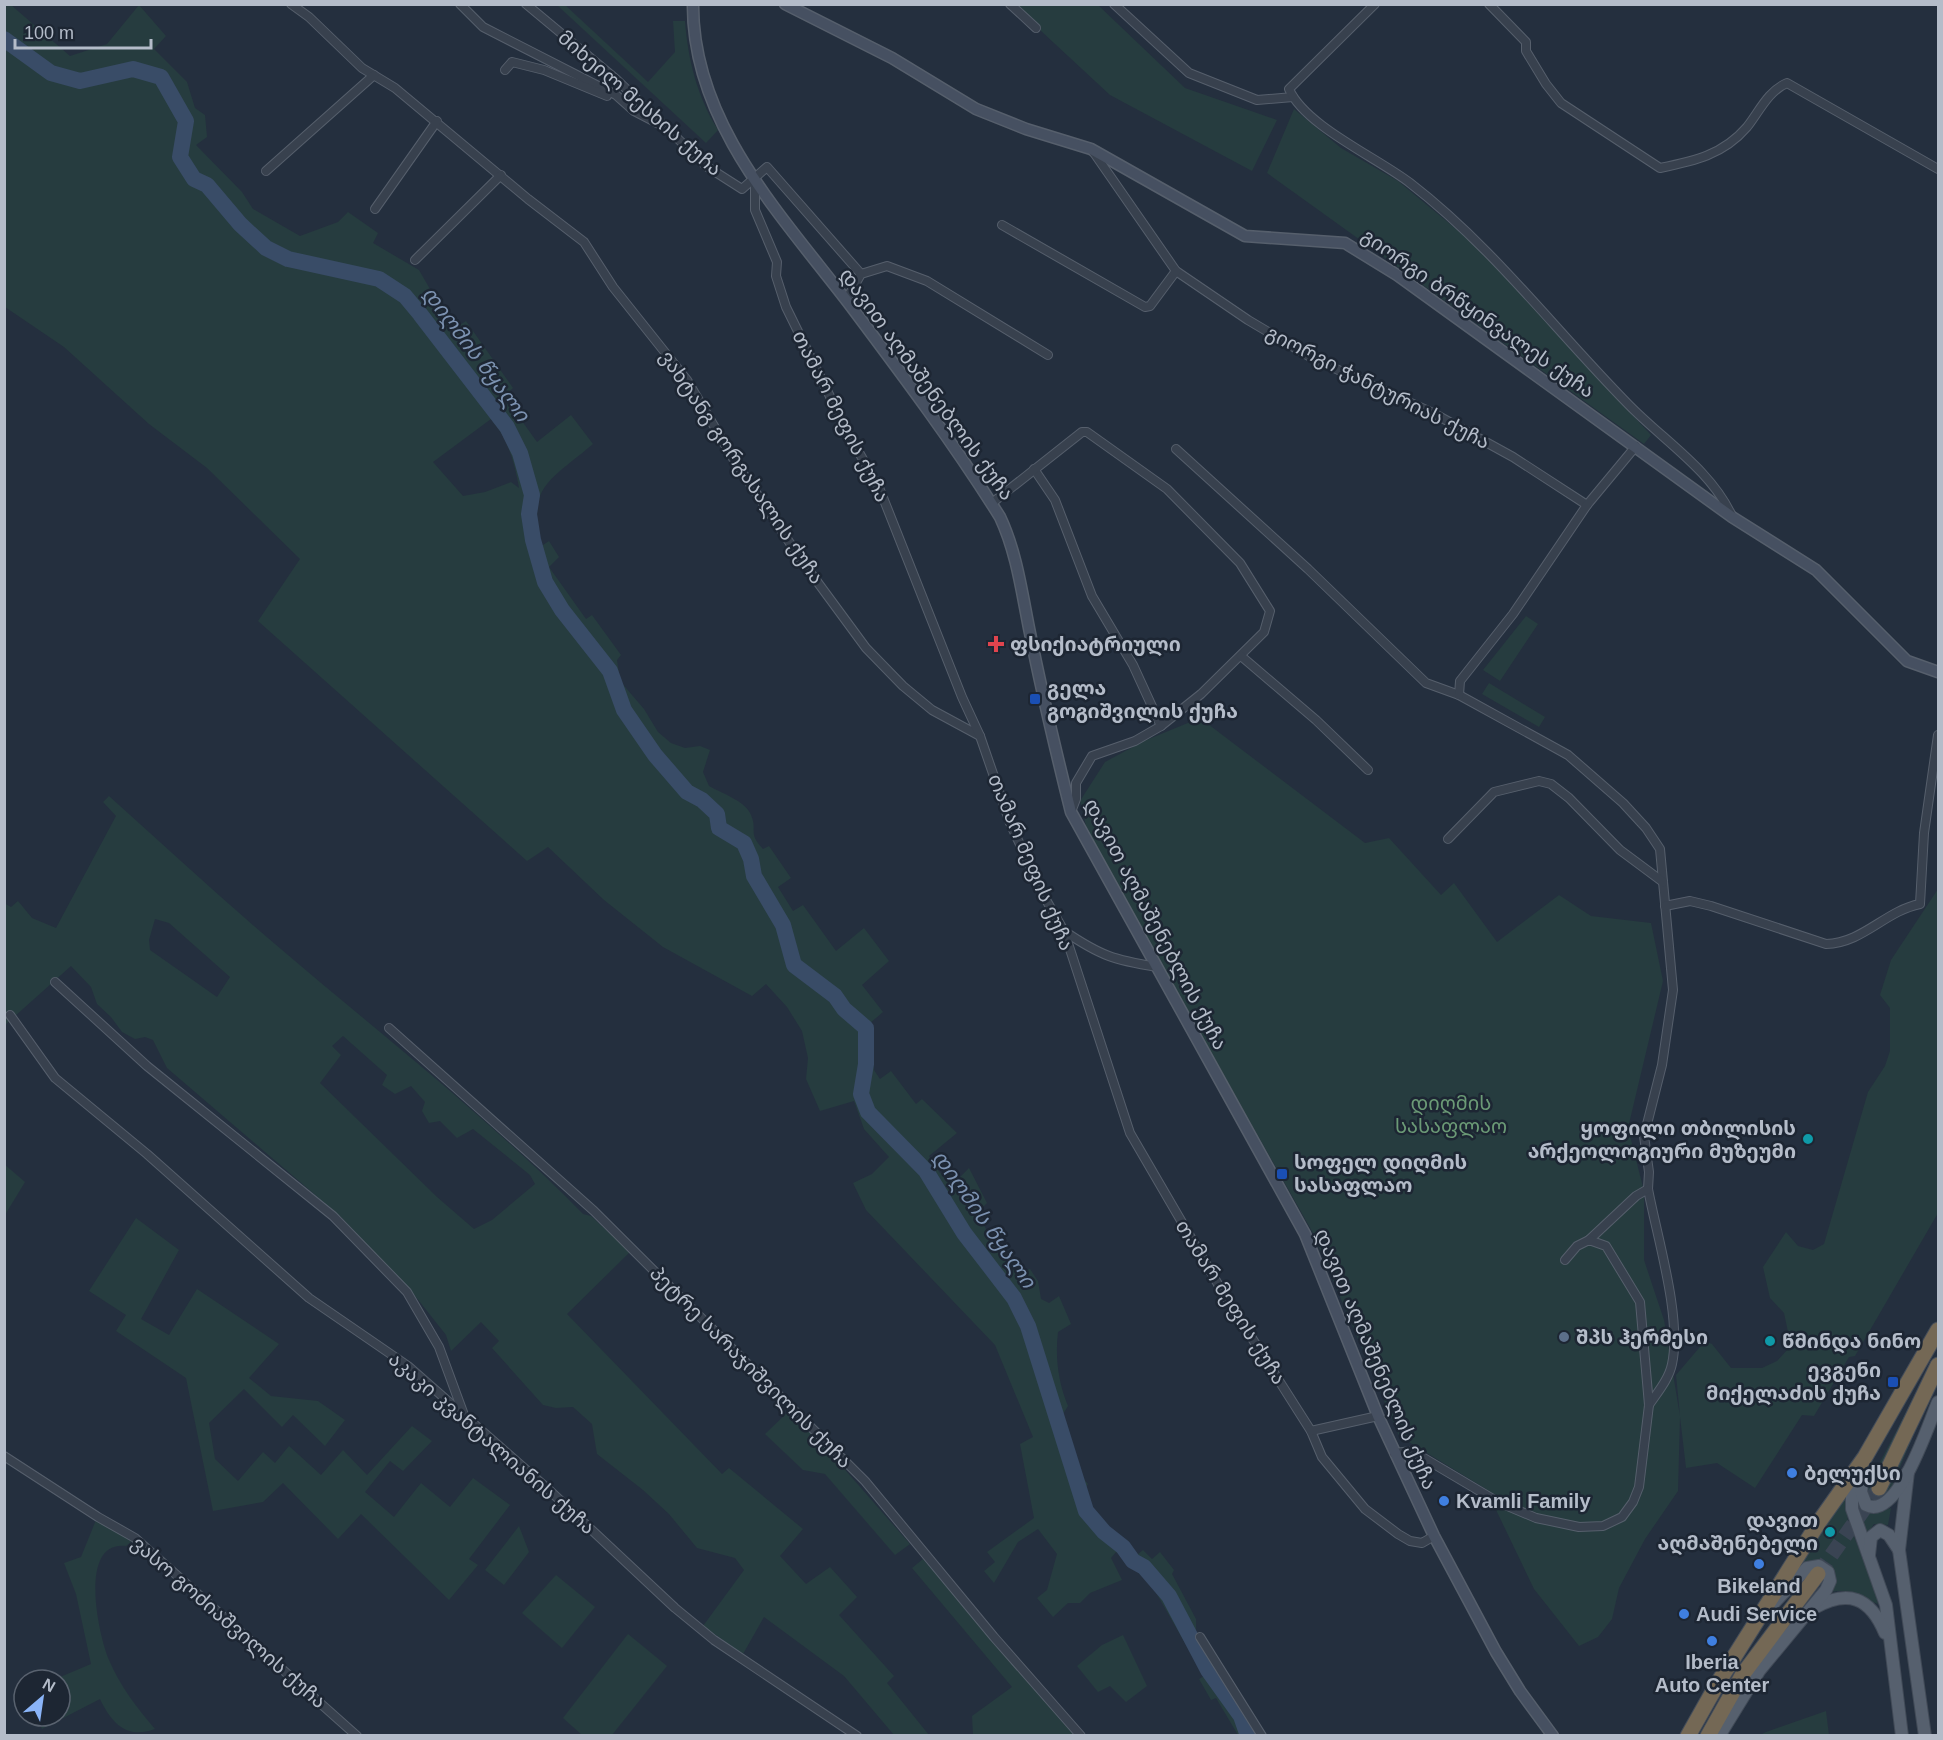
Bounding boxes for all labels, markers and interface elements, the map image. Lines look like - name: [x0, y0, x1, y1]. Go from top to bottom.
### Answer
- scale bar: [15, 12, 152, 50]
- text: 100 m: [24, 23, 74, 43]
- street label: მიხეილ მესხის ქუჩა: [552, 26, 726, 181]
- street label: გიორგი ბრწყინვალეს ქუჩა: [1356, 224, 1598, 404]
- street label: დავით აღმაშენებლის ქუჩა: [834, 264, 1019, 505]
- water label: დიღმის წყალი: [417, 282, 535, 427]
- street label: გიორგი ჭანტურიას ქუჩა: [1262, 321, 1494, 454]
- street label: თამარ მეფის ქუჩა: [787, 326, 894, 506]
- street label: ვახტანგ გორგასალის ქუჩა: [654, 346, 828, 589]
- place label: ფსიქიატრიული: [1010, 633, 1181, 656]
- marker: ფსიქიატრიული: [987, 635, 1005, 653]
- place label: გელა გოგიშვილის ქუჩა: [1047, 677, 1238, 723]
- marker: გელა გოგიშვილის ქუჩა: [1028, 692, 1042, 706]
- street label: თამარ მეფის ქუჩა: [983, 770, 1078, 954]
- street label: დავით აღმაშენებლის ქუჩა: [1079, 795, 1232, 1054]
- park label: დიღმის სასაფლაო: [1395, 1092, 1507, 1139]
- place label: ყოფილი თბილისის არქეოლოგიური მუზეუმი: [1528, 1117, 1796, 1163]
- marker: ყოფილი თბილისის არქეოლოგიური მუზეუმი: [1801, 1132, 1815, 1146]
- water label: დიღმის წყალი: [927, 1146, 1041, 1294]
- place label: სოფელ დიღმის სასაფლაო: [1294, 1151, 1467, 1197]
- marker: სოფელ დიღმის სასაფლაო: [1275, 1167, 1289, 1181]
- street label: თამარ მეფის ქუჩა: [1171, 1216, 1291, 1389]
- street label: დავით აღმაშენებლის ქუჩა: [1309, 1225, 1441, 1493]
- street label: პეტრე სარაჯიშვილის ქუჩა: [644, 1262, 856, 1474]
- place label: შპს ჰერმესი: [1576, 1326, 1708, 1349]
- marker: შპს ჰერმესი: [1557, 1330, 1571, 1344]
- place label: წმინდა ნინო: [1782, 1330, 1921, 1354]
- marker: წმინდა ნინო: [1763, 1334, 1777, 1348]
- street label: აკაკი კვანტალიანის ქუჩა: [383, 1348, 600, 1540]
- place label: ევგენი მიქელაძის ქუჩა: [1706, 1359, 1881, 1405]
- marker: ევგენი მიქელაძის ქუჩა: [1886, 1375, 1900, 1389]
- place label: ბელუქსი: [1804, 1462, 1901, 1485]
- marker: ბელუქსი: [1785, 1466, 1799, 1480]
- place label: Kvamli Family: [1456, 1490, 1591, 1512]
- marker: Kvamli Family: [1437, 1494, 1451, 1508]
- place label: დავით აღმაშენებელი: [1657, 1509, 1818, 1556]
- marker: დავით აღმაშენებელი: [1823, 1525, 1837, 1539]
- street label: ვასო გოძიაშვილის ქუჩა: [126, 1532, 331, 1714]
- marker: Bikeland: [1752, 1557, 1766, 1571]
- place label: Bikeland: [1717, 1575, 1801, 1597]
- place label: Audi Service: [1696, 1603, 1817, 1625]
- marker: Audi Service: [1677, 1607, 1691, 1621]
- marker: Iberia Auto Center: [1705, 1634, 1719, 1648]
- place label: Iberia Auto Center: [1655, 1651, 1769, 1696]
- north arrow: [12, 1668, 72, 1728]
- text: N: [40, 1675, 58, 1696]

